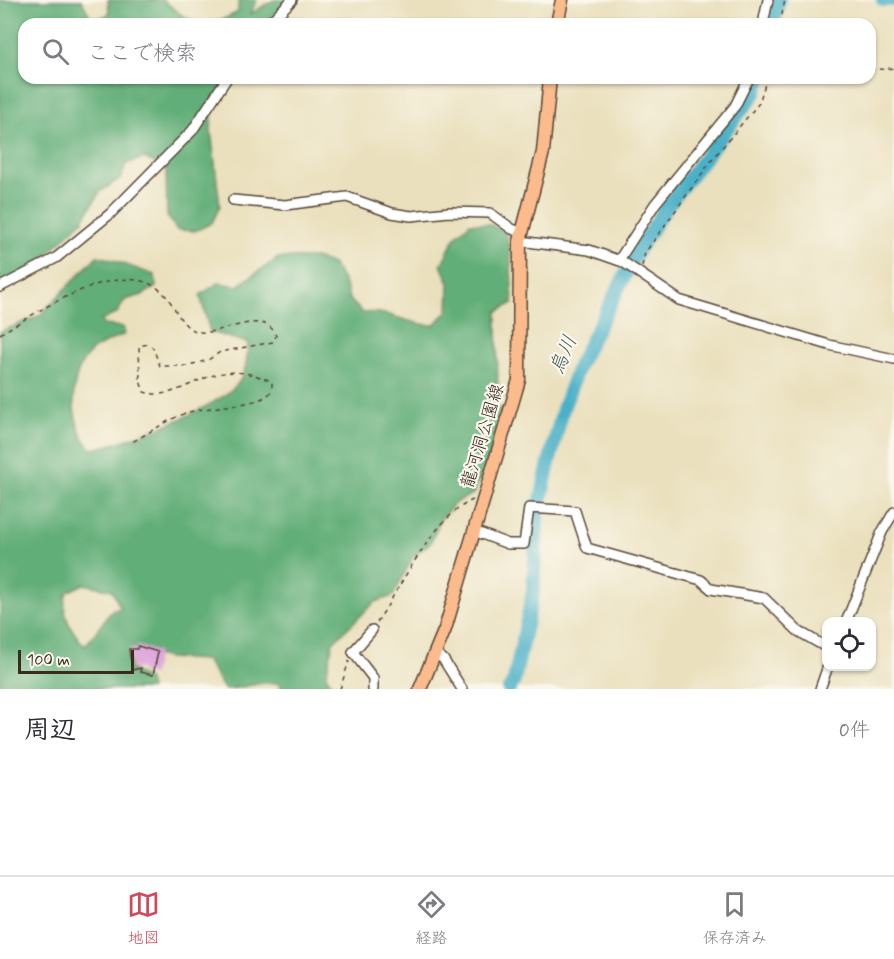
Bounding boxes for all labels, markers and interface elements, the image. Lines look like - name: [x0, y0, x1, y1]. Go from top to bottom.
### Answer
- search box: [18, 18, 876, 84]
- icon: search: [39, 35, 72, 68]
- text: ここで検索: [87, 40, 197, 68]
- water label: 烏川: [544, 331, 584, 379]
- street label: 龍河洞公園線: [456, 381, 510, 491]
- map controls: [822, 617, 876, 671]
- button: locate: [822, 617, 876, 671]
- scale bar: [18, 647, 134, 674]
- text: 100 m: [27, 650, 70, 671]
- text: 周辺: [24, 714, 76, 748]
- text: 0件: [839, 717, 870, 744]
- tab: 地図: [127, 888, 160, 949]
- tab: 経路: [415, 888, 448, 949]
- tab: 保存済み: [703, 888, 767, 949]

